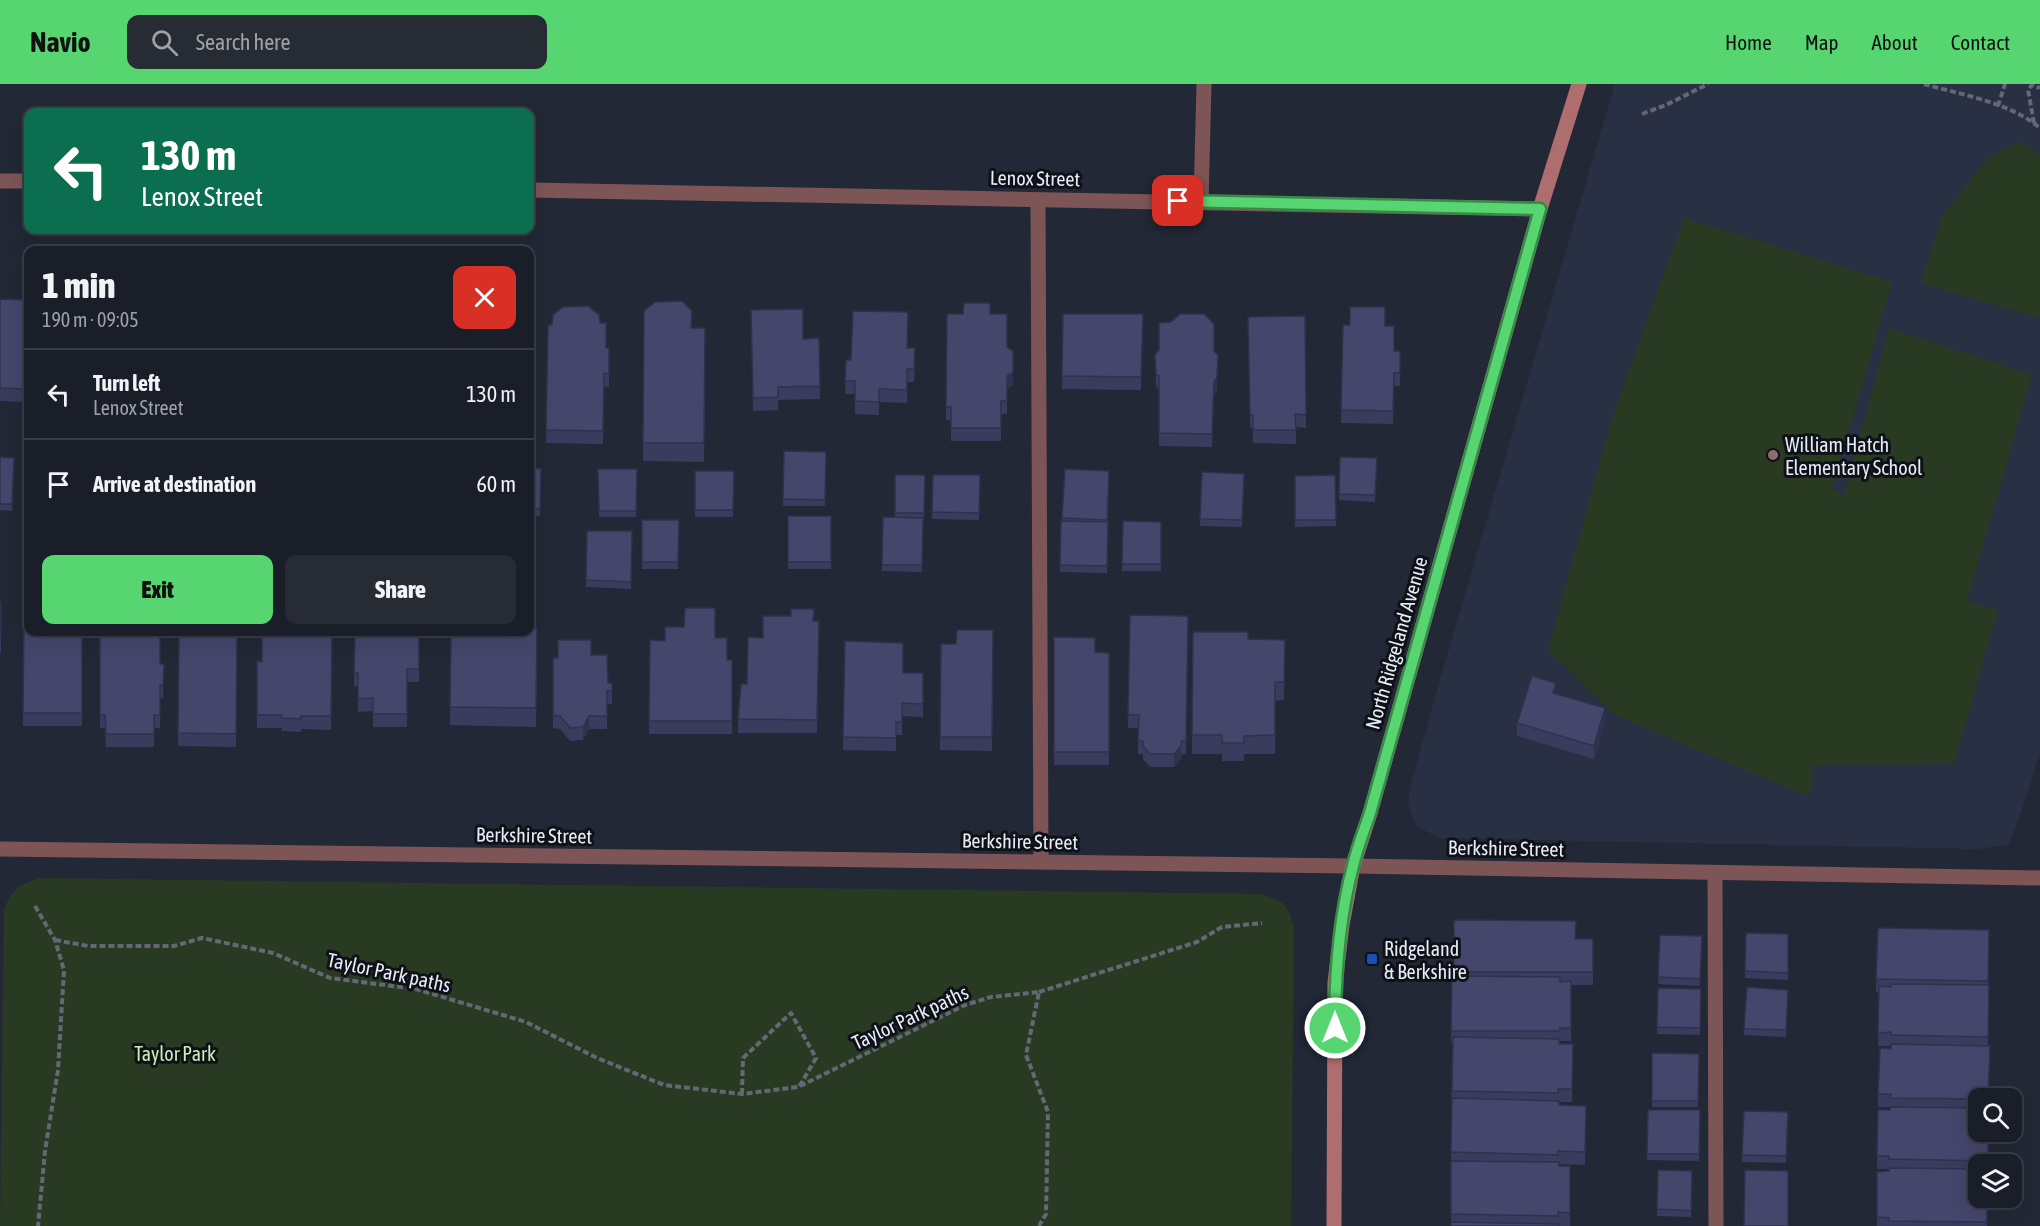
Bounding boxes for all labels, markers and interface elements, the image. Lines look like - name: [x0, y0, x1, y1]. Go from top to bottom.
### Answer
- search box: [127, 15, 547, 69]
- text: Navio: [30, 26, 91, 58]
- icon: search: [148, 26, 181, 59]
- text: Search here: [196, 29, 291, 55]
- text: Home: [1725, 30, 1772, 54]
- text: Map: [1805, 30, 1839, 54]
- text: About: [1872, 30, 1918, 54]
- text: Contact: [1951, 30, 2010, 54]
- text: 130 m: [141, 131, 236, 179]
- icon: left: [42, 132, 120, 210]
- street label: Lenox Street: [990, 166, 1081, 190]
- pin: [1152, 175, 1203, 226]
- text: Lenox Street: [141, 181, 263, 212]
- icon: arrive: [1161, 184, 1194, 217]
- text: 1 min: [42, 264, 116, 306]
- button: close: [453, 266, 516, 329]
- text: 190 m · 09:05: [42, 308, 139, 331]
- text: Turn left: [93, 370, 160, 396]
- icon: left: [42, 378, 75, 411]
- text: 130 m: [466, 381, 516, 407]
- text: Lenox Street: [93, 396, 183, 419]
- place label: William Hatch Elementary School: [1785, 433, 1923, 479]
- marker: William Hatch Elementary School: [1766, 448, 1780, 462]
- icon: arrive: [42, 468, 75, 501]
- text: Arrive at destination: [93, 471, 256, 497]
- text: 60 m: [476, 471, 516, 497]
- street label: North Ridgeland Avenue: [1360, 554, 1432, 732]
- button: Exit: [42, 555, 273, 624]
- button: Share: [285, 555, 516, 624]
- street label: Berkshire Street: [476, 822, 593, 848]
- street label: Berkshire Street: [962, 828, 1079, 854]
- street label: Berkshire Street: [1448, 835, 1565, 861]
- place label: Ridgeland & Berkshire: [1384, 937, 1467, 983]
- street label: Taylor Park paths: [325, 948, 453, 996]
- marker: Ridgeland & Berkshire: [1365, 952, 1379, 966]
- street label: Taylor Park paths: [848, 980, 972, 1054]
- position arrow: [1303, 996, 1367, 1060]
- park label: Taylor Park: [134, 1042, 216, 1065]
- map controls: [1968, 1088, 2022, 1208]
- button: search: [1968, 1088, 2022, 1142]
- button: layers: [1968, 1154, 2022, 1208]

